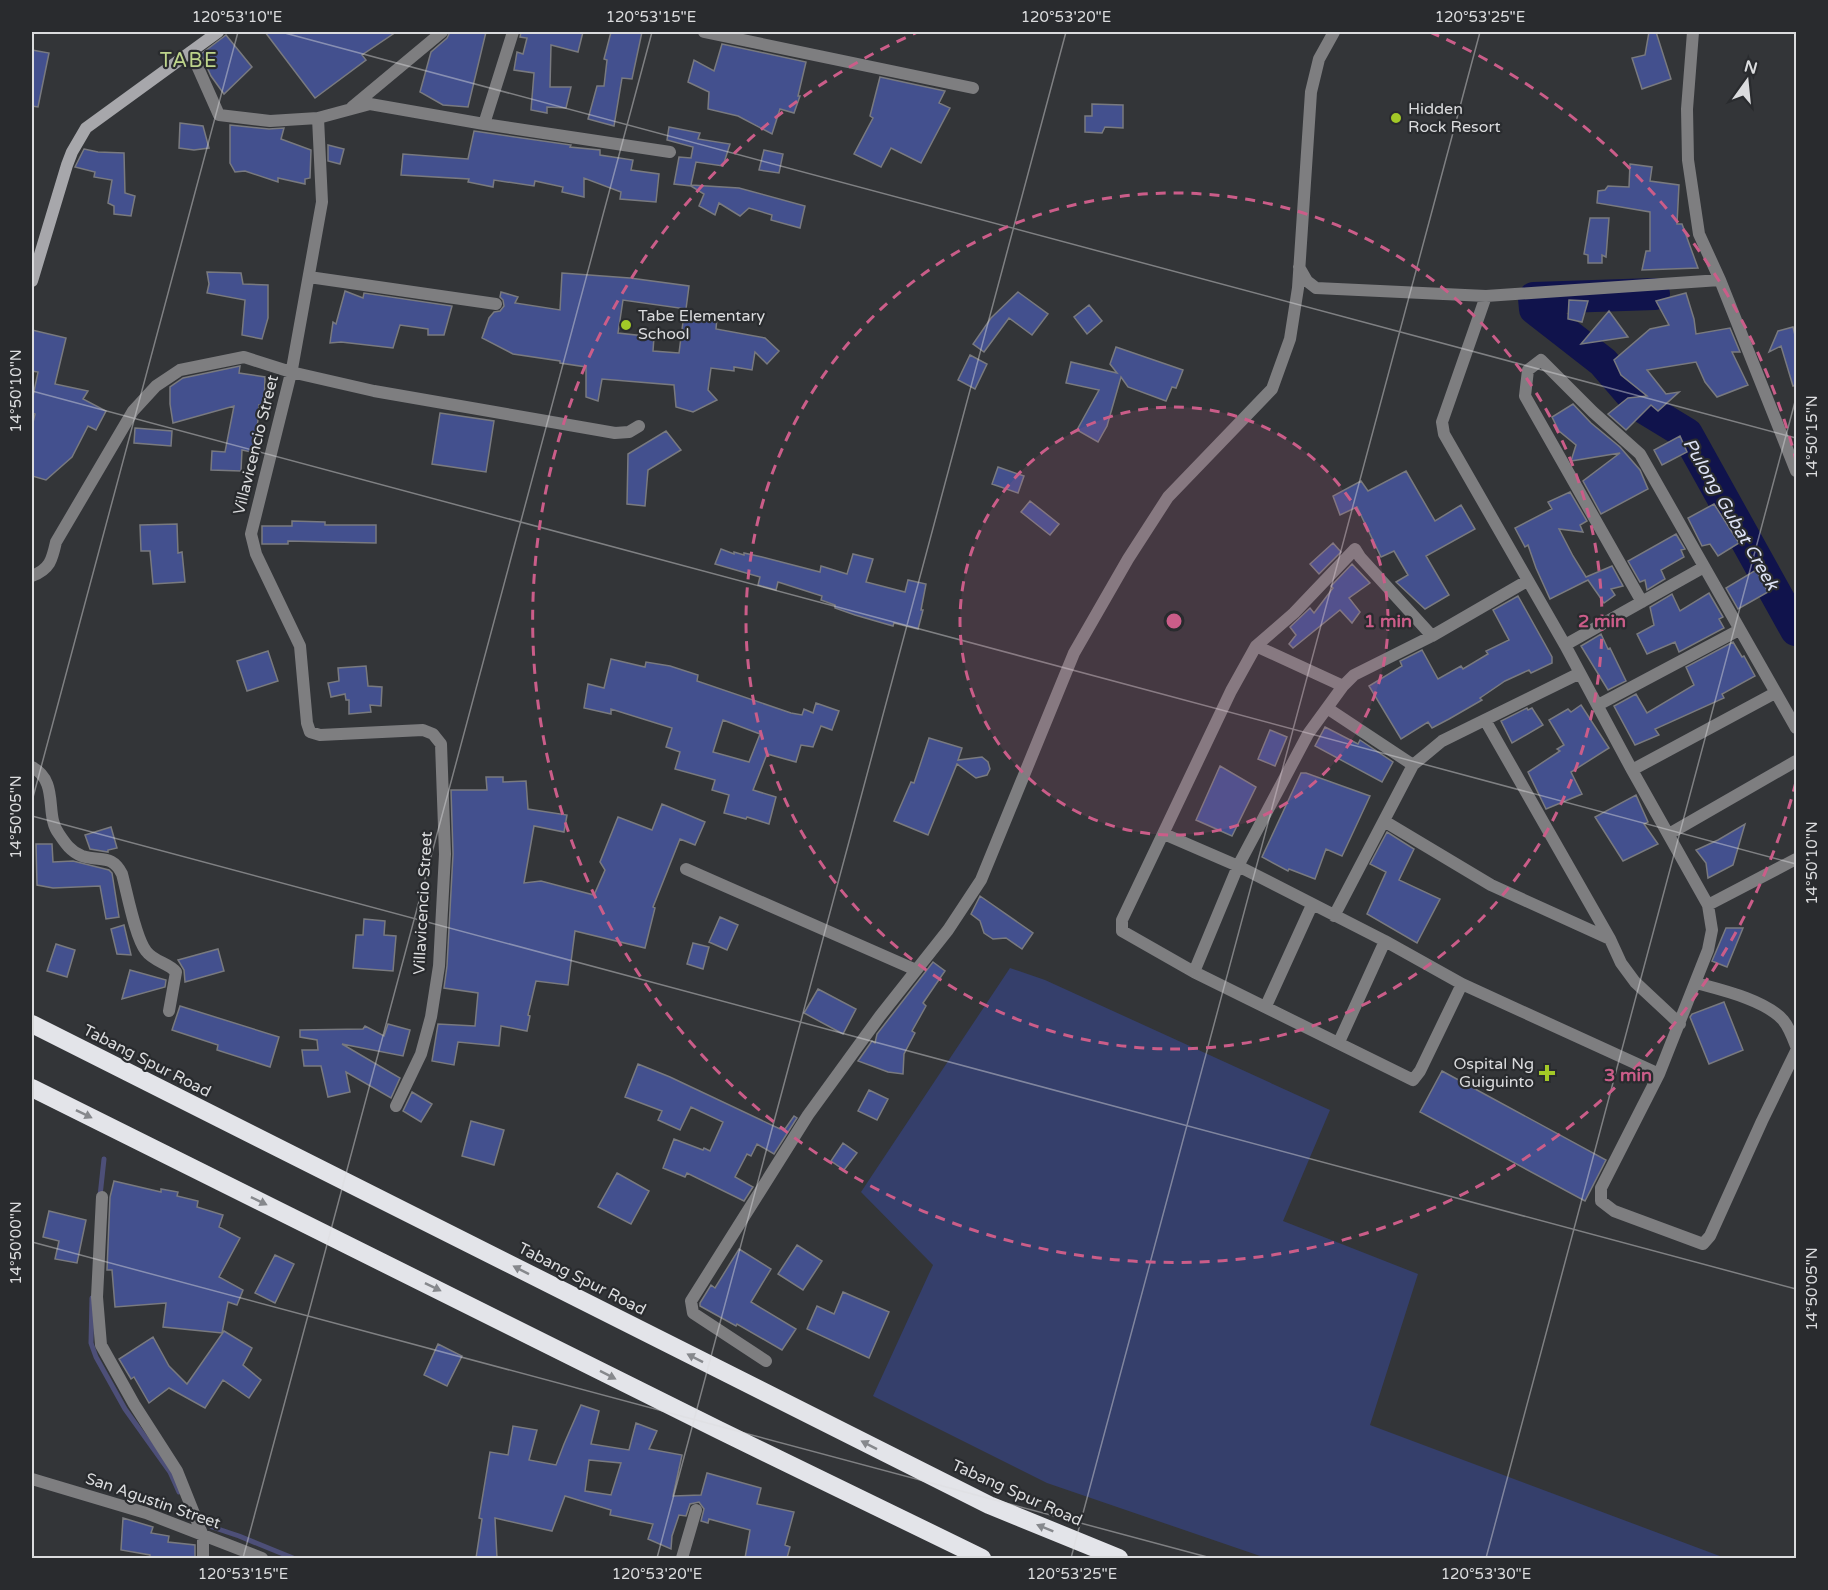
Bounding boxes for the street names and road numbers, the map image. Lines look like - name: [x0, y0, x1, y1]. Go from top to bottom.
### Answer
- street label: Villavicencio Street: [229, 373, 283, 517]
- street label: Villavicencio Street: [409, 831, 437, 975]
- street label: Tabang Spur Road: [80, 1020, 214, 1102]
- street label: Tabang Spur Road: [515, 1238, 649, 1320]
- street label: Tabang Spur Road: [949, 1455, 1085, 1531]
- street label: San Agustin Street: [83, 1468, 223, 1534]

